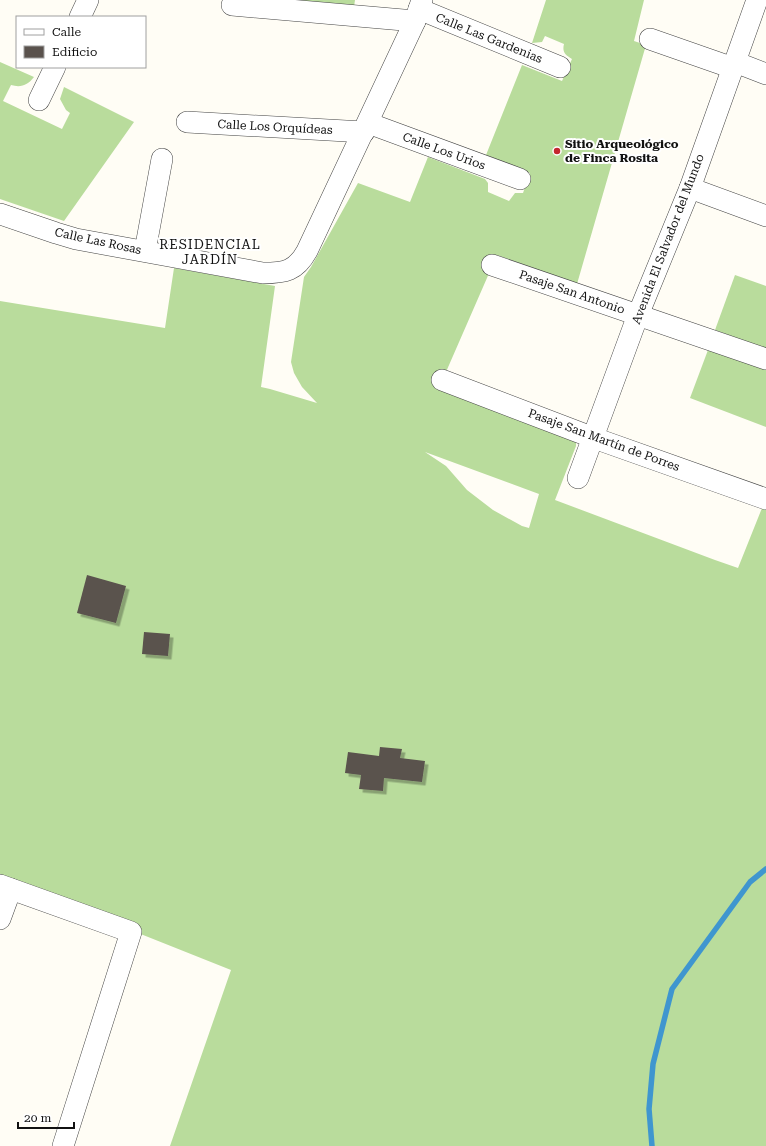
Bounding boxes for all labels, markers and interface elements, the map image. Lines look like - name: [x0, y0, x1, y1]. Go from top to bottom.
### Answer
- street label: Calle Las Gardenias: [434, 10, 545, 66]
- legend: [16, 16, 146, 68]
- text: Calle: [52, 25, 82, 39]
- text: Edificio: [52, 45, 97, 59]
- street label: Calle Los Orquídeas: [217, 117, 333, 137]
- street label: Calle Los Urios: [401, 130, 488, 173]
- place label: Sitio Arqueológico de Finca Rosita: [565, 137, 679, 165]
- marker: Sitio Arqueológico de Finca Rosita: [552, 146, 562, 156]
- street label: Avenida El Salvador del Mundo: [629, 152, 707, 326]
- street label: Calle Las Rosas: [53, 225, 143, 257]
- district label: RESIDENCIAL JARDÍN: [159, 237, 261, 267]
- street label: Pasaje San Antonio: [517, 267, 627, 317]
- street label: Pasaje San Martín de Porres: [526, 406, 682, 474]
- scale bar: [18, 1104, 74, 1130]
- text: 20 m: [24, 1111, 51, 1125]

